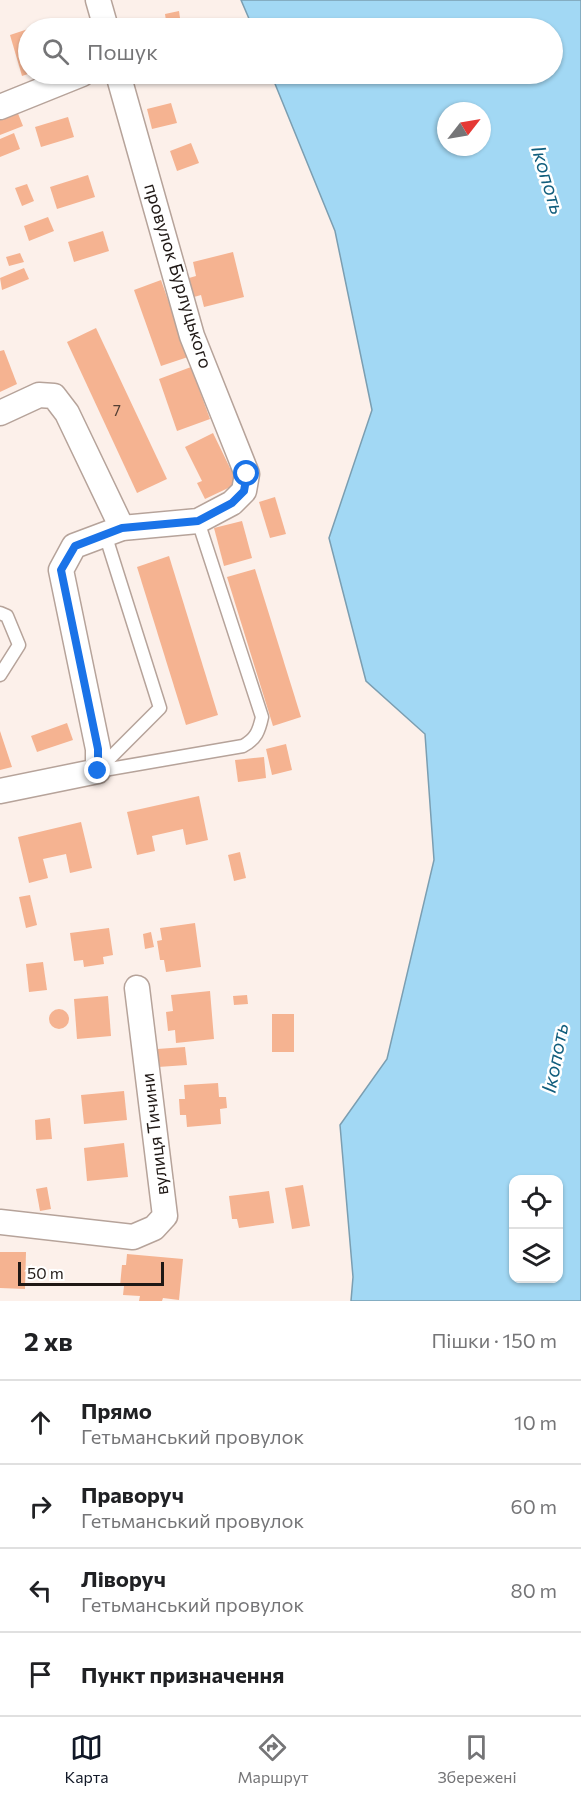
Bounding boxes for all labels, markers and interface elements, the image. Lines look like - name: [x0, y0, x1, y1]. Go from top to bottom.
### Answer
- search box: [18, 18, 563, 84]
- icon: search: [39, 35, 72, 68]
- text: Пошук: [87, 38, 158, 65]
- north arrow: [437, 102, 491, 156]
- water label: Ікопоть: [527, 142, 571, 217]
- street label: провулок Бурлуцького: [140, 180, 218, 371]
- house number: 7: [113, 401, 121, 419]
- route start: [233, 460, 259, 486]
- route end: [84, 757, 110, 783]
- water label: Ікопоть: [536, 1021, 573, 1095]
- street label: вулиця Тичини: [136, 1072, 172, 1197]
- map controls: [509, 1175, 563, 1283]
- button: locate: [509, 1175, 563, 1229]
- button: layers: [509, 1229, 563, 1283]
- scale bar: [18, 1259, 164, 1286]
- text: 50 m: [27, 1263, 64, 1282]
- text: 2 хв: [24, 1325, 73, 1356]
- text: Пішки · 150 m: [431, 1328, 557, 1352]
- text: Прямо: [81, 1397, 152, 1424]
- icon: ahead: [24, 1406, 57, 1439]
- text: 10 m: [514, 1410, 557, 1434]
- text: Гетьманський провулок: [81, 1424, 304, 1448]
- text: Праворуч: [81, 1481, 184, 1508]
- icon: right: [24, 1490, 57, 1523]
- text: 60 m: [511, 1494, 557, 1518]
- text: Гетьманський провулок: [81, 1508, 304, 1532]
- text: Ліворуч: [81, 1565, 166, 1592]
- icon: left: [24, 1574, 57, 1607]
- text: 80 m: [511, 1578, 557, 1602]
- text: Гетьманський провулок: [81, 1592, 304, 1616]
- icon: arrive: [24, 1658, 57, 1691]
- text: Пункт призначення: [81, 1661, 284, 1688]
- tab: Карта: [64, 1731, 109, 1786]
- tab: Маршрут: [237, 1731, 309, 1786]
- tab: Збережені: [437, 1731, 517, 1786]

